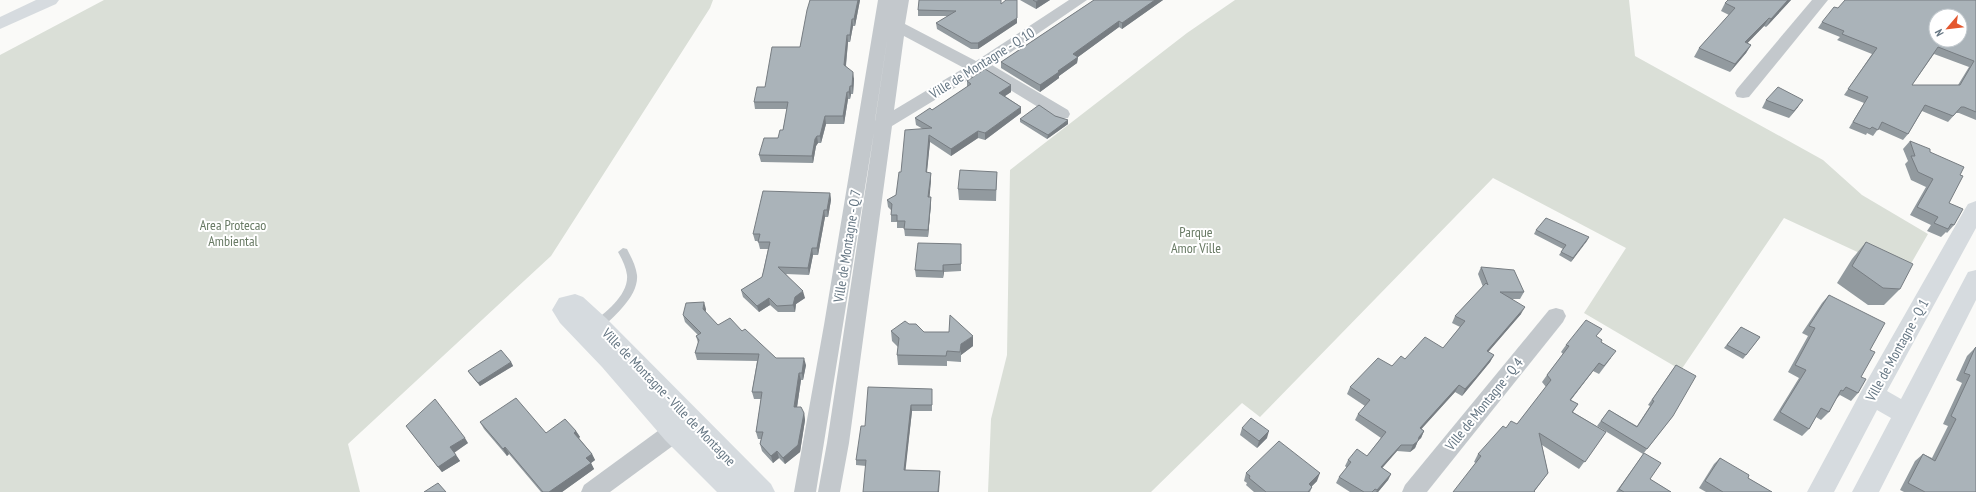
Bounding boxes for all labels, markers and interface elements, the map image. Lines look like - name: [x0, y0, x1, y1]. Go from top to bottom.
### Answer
- north arrow: [1928, 8, 1968, 48]
- street label: Ville de Montagne - Q 10: [925, 23, 1038, 103]
- text: N: [1932, 27, 1947, 39]
- street label: Ville de Montagne - Q 7: [829, 188, 865, 305]
- park label: Area Protecao Ambiental: [200, 216, 266, 250]
- park label: Parque Amor Ville: [1171, 223, 1221, 257]
- street label: Ville de Montagne - Q 1: [1861, 296, 1933, 405]
- street label: Ville de Montagne - Ville de Montagne: [598, 324, 740, 470]
- street label: Ville de Montagne - Q 4: [1440, 353, 1527, 455]

